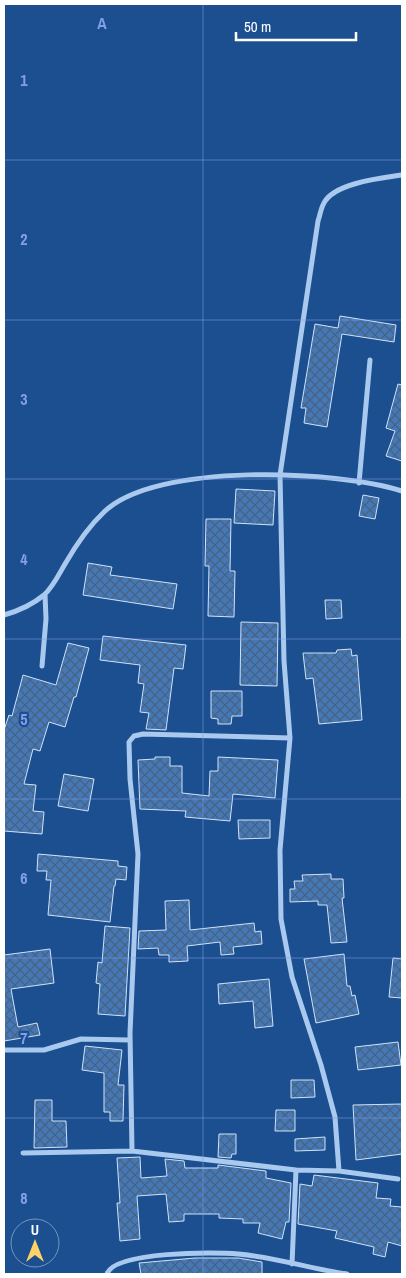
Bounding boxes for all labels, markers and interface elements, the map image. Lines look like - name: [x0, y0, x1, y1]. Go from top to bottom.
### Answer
- scale bar: [236, 10, 356, 42]
- text: A: [97, 12, 107, 34]
- text: 50 m: [244, 16, 271, 37]
- text: 1: [20, 69, 28, 91]
- text: 2: [20, 228, 28, 250]
- text: 3: [20, 388, 28, 410]
- text: 4: [20, 548, 28, 570]
- text: 5: [20, 708, 28, 730]
- text: 6: [20, 867, 28, 889]
- text: 7: [20, 1027, 28, 1049]
- text: 8: [20, 1187, 28, 1209]
- north arrow: [10, 1218, 60, 1268]
- text: U: [31, 1221, 39, 1239]

